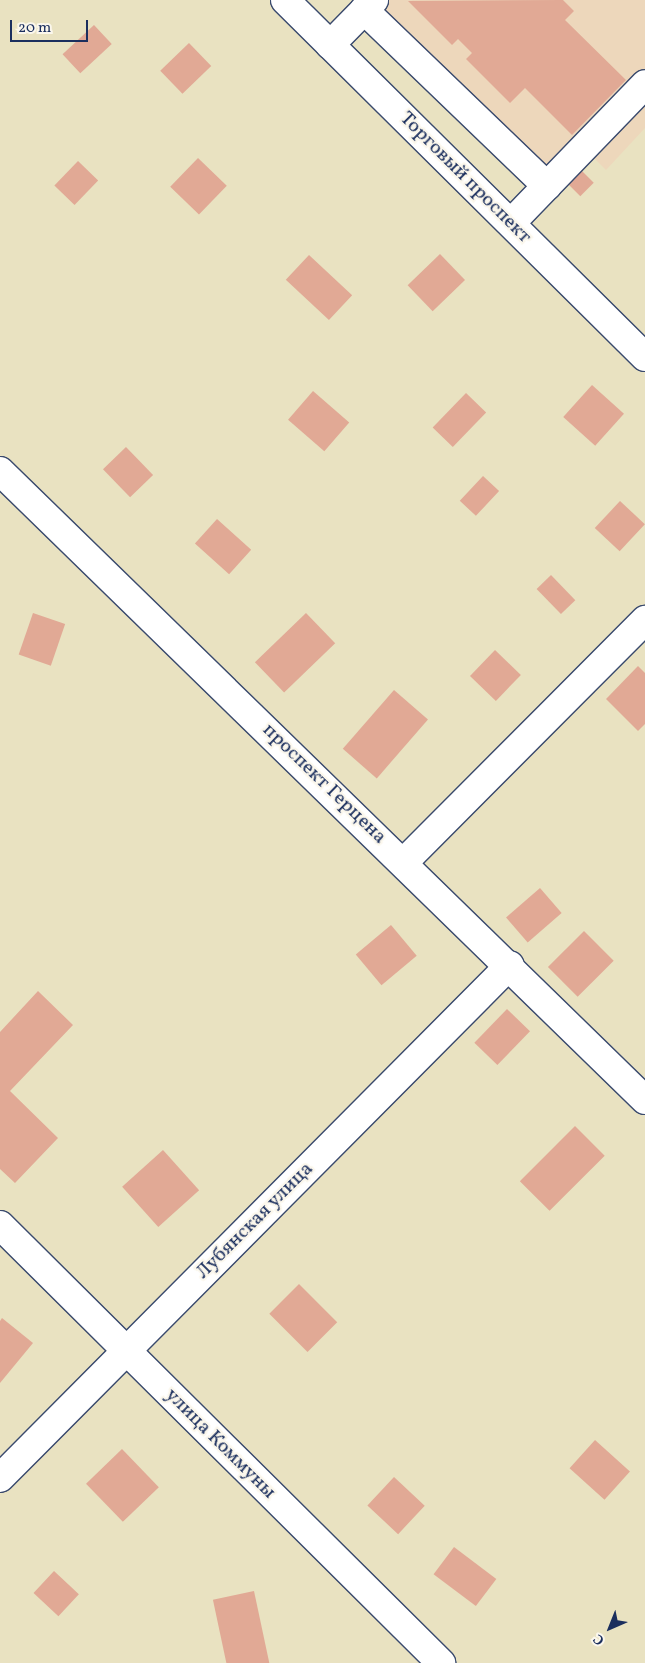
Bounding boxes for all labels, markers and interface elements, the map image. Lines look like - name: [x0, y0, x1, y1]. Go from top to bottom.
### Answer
- scale bar: [12, 10, 90, 42]
- text: 20 m: [18, 18, 51, 39]
- street label: Торговый проспект: [394, 107, 536, 249]
- street label: проспект Герцена: [257, 719, 391, 849]
- street label: Лубянская улица: [191, 1157, 319, 1285]
- street label: улица Коммуны: [160, 1384, 280, 1504]
- north arrow: [585, 1603, 635, 1653]
- text: С: [589, 1629, 609, 1649]

